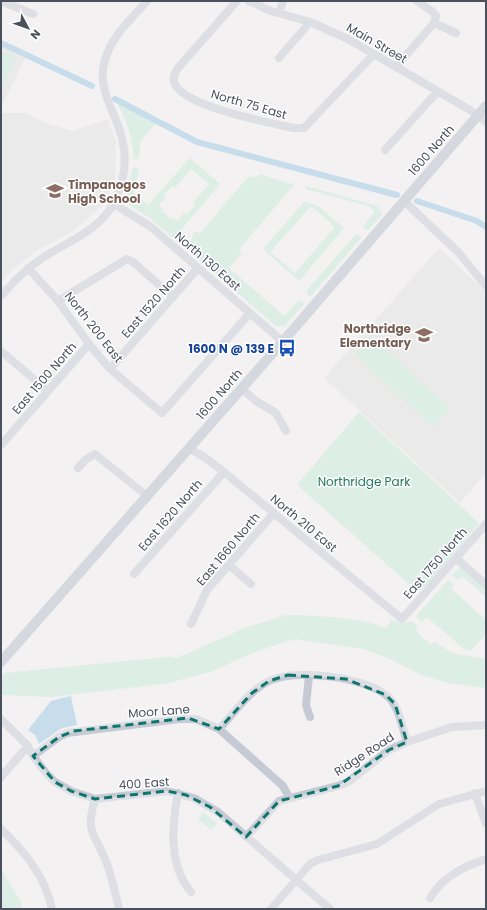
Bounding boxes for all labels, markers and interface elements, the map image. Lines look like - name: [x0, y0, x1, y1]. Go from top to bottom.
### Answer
- north arrow: [8, 8, 48, 48]
- street label: Main Street: [344, 19, 410, 67]
- text: N: [27, 26, 44, 43]
- street label: North 75 East: [209, 85, 289, 123]
- street label: 1600 North: [404, 121, 458, 179]
- place label: Timpanogos High School: [68, 176, 146, 207]
- school or university icon: Timpanogos High School: [45, 181, 65, 201]
- street label: North 130 East: [171, 228, 245, 294]
- street label: East 1520 North: [117, 263, 189, 341]
- street label: North 200 East: [61, 288, 127, 366]
- place label: Northridge Elementary: [340, 320, 412, 351]
- school or university icon: Northridge Elementary: [414, 325, 434, 345]
- street label: East 1500 North: [8, 338, 80, 418]
- bus stop icon: 1600 N @ 139 E: [277, 338, 297, 358]
- place label: 1600 N @ 139 E: [188, 340, 274, 357]
- street label: 1600 North: [192, 365, 246, 423]
- park label: Northridge Park: [318, 473, 411, 490]
- street label: East 1620 North: [134, 476, 206, 554]
- street label: North 210 East: [267, 490, 341, 556]
- street label: East 1660 North: [192, 509, 264, 589]
- street label: East 1750 North: [399, 524, 471, 602]
- street label: Moor Lane: [128, 700, 190, 722]
- street label: Ridge Road: [331, 728, 397, 780]
- street label: 400 East: [118, 773, 170, 793]

